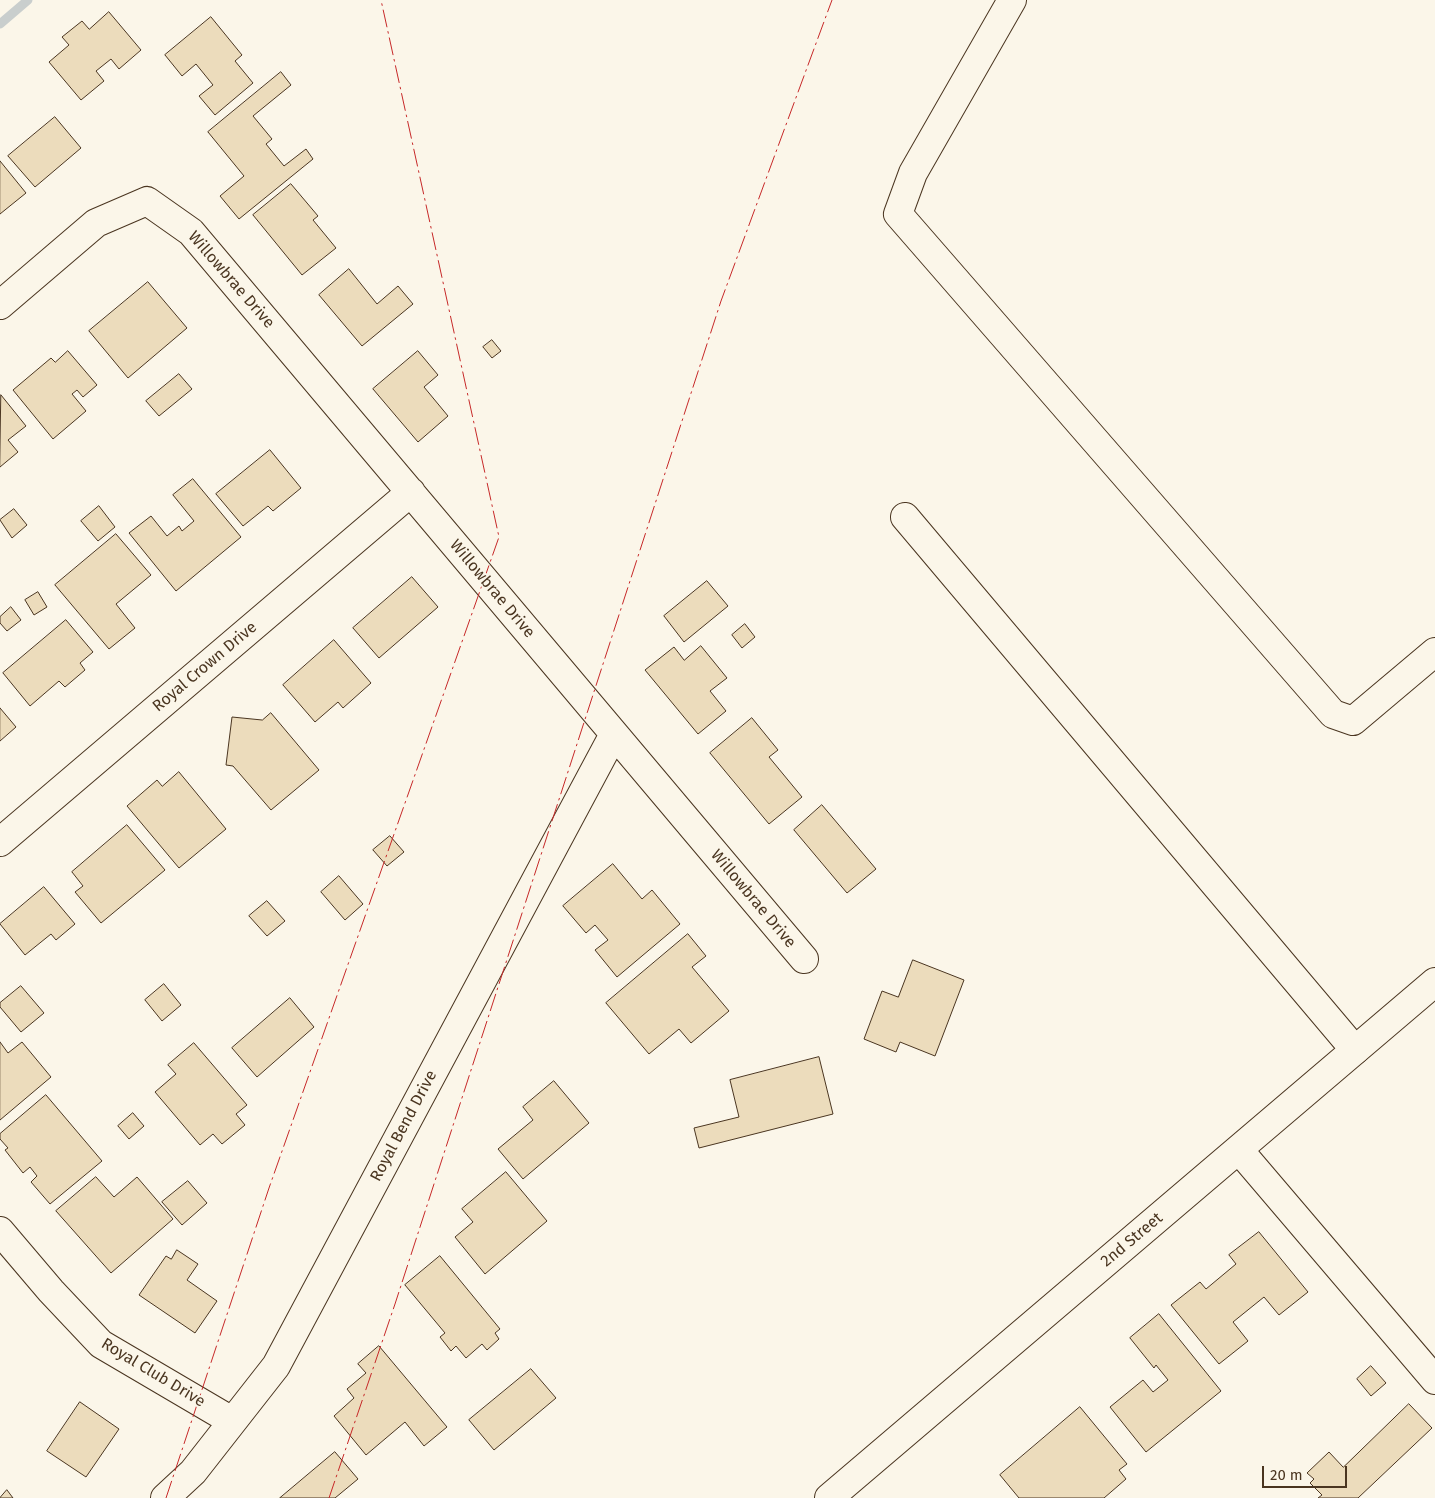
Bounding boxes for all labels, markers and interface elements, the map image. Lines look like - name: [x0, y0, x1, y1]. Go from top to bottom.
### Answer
- street label: Willowbrae Drive: [184, 228, 278, 332]
- street label: Willowbrae Drive: [445, 536, 539, 642]
- street label: Royal Crown Drive: [149, 618, 261, 716]
- street label: Willowbrae Drive: [706, 846, 800, 952]
- street label: Royal Bend Drive: [367, 1067, 441, 1185]
- street label: 2nd Street: [1097, 1209, 1167, 1271]
- street label: Royal Club Drive: [98, 1334, 208, 1412]
- scale bar: [1265, 1456, 1350, 1488]
- text: 20 m: [1270, 1466, 1303, 1484]

